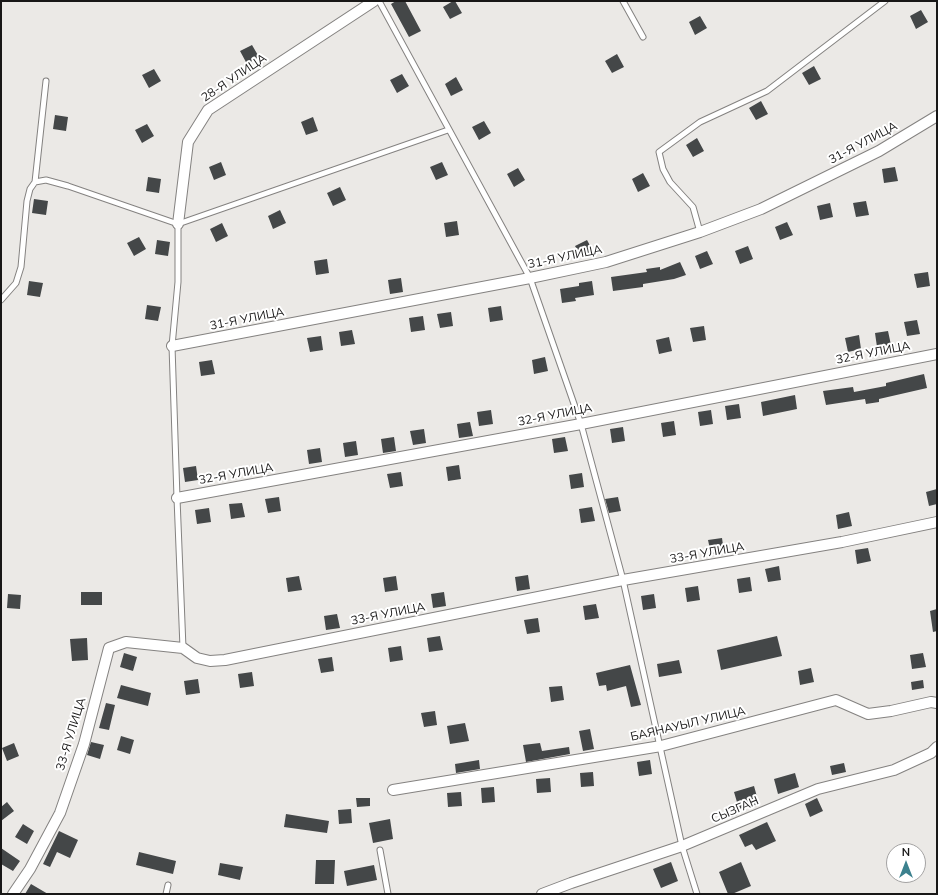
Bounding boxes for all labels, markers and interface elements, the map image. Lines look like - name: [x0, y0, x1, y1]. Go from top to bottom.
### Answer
- street label: 28-Я УЛИЦА: [199, 51, 269, 105]
- street label: 31-Я УЛИЦА: [826, 119, 900, 167]
- street label: 31-Я УЛИЦА: [527, 242, 603, 272]
- street label: 31-Я УЛИЦА: [209, 305, 285, 333]
- street label: 32-Я УЛИЦА: [835, 339, 911, 367]
- street label: 32-Я УЛИЦА: [517, 401, 593, 429]
- street label: 32-Я УЛИЦА: [198, 460, 274, 488]
- street label: 33-Я УЛИЦА: [669, 539, 745, 567]
- street label: 33-Я УЛИЦА: [350, 600, 426, 628]
- street label: 33-Я УЛИЦА: [53, 696, 89, 772]
- street label: БАЯНАУЫЛ УЛИЦА: [629, 704, 747, 744]
- street label: СЫЗГАН: [709, 794, 761, 826]
- north arrow: [886, 843, 926, 883]
- text: N: [902, 845, 910, 859]

